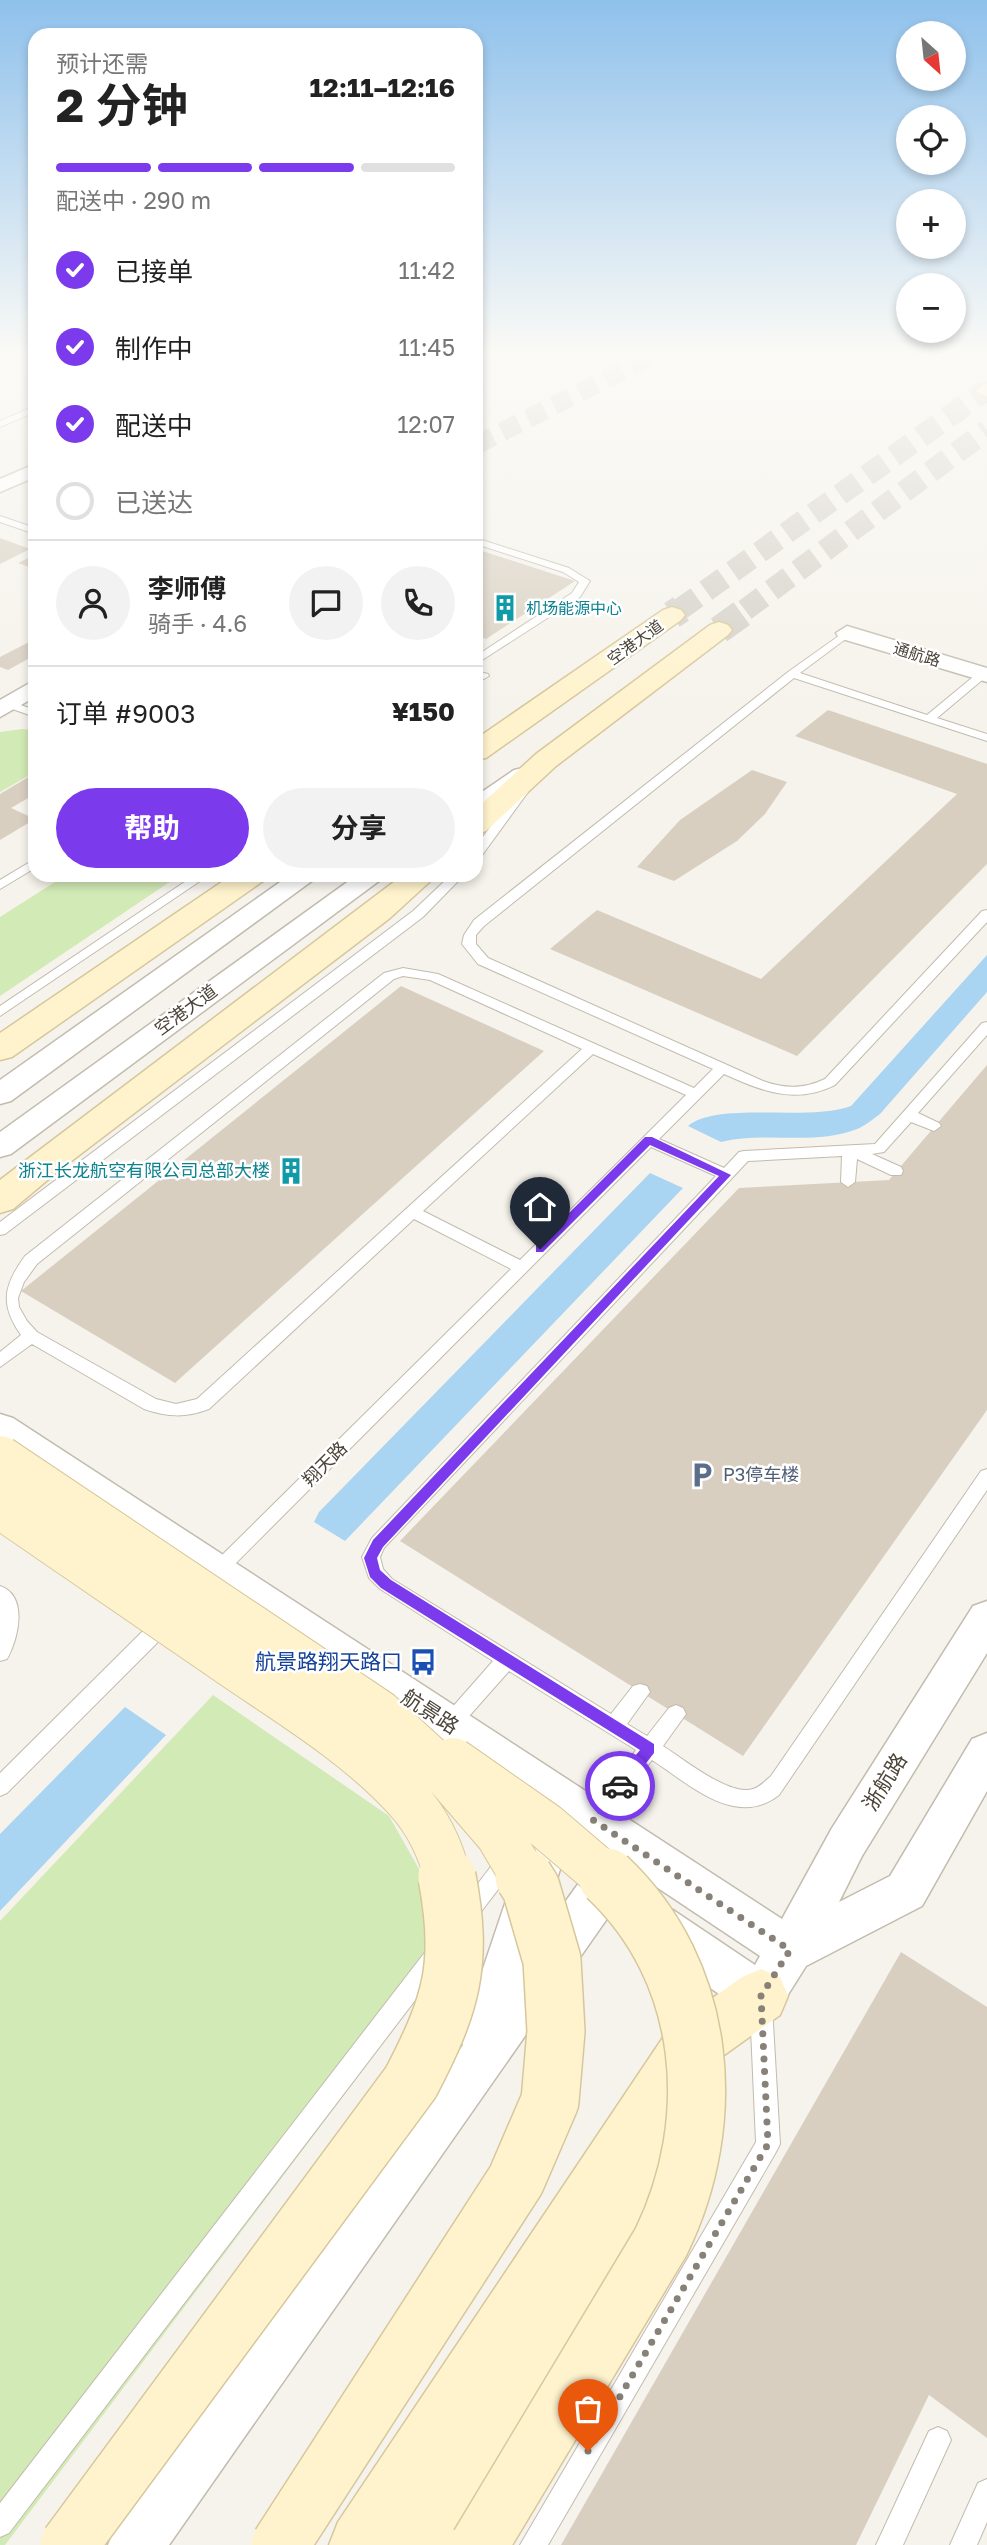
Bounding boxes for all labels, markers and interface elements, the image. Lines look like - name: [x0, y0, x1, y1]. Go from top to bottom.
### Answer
- north arrow: [896, 21, 966, 91]
- map controls: [896, 21, 966, 343]
- text: 预计还需: [56, 49, 148, 77]
- text: 12:11–12:16: [309, 72, 455, 103]
- text: 2 分钟: [56, 77, 188, 132]
- button: locate: [896, 105, 966, 175]
- text: 配送中 · 290 m: [56, 186, 211, 214]
- button: +: [896, 189, 966, 259]
- icon: check: [56, 251, 94, 289]
- text: 已接单: [115, 256, 193, 287]
- text: 11:42: [398, 256, 455, 284]
- button: −: [896, 273, 966, 343]
- icon: check: [56, 328, 94, 366]
- text: 制作中: [115, 333, 193, 364]
- text: 11:45: [398, 333, 455, 361]
- icon: check: [56, 405, 94, 443]
- text: 配送中: [115, 410, 193, 441]
- text: 12:07: [397, 410, 455, 438]
- text: 已送达: [115, 487, 193, 518]
- button: person: [56, 566, 130, 640]
- button: chat: [289, 566, 363, 640]
- button: phone: [381, 566, 455, 640]
- text: 李师傅: [148, 573, 226, 604]
- building icon: 机场能源中心: [490, 593, 520, 623]
- place label: 机场能源中心: [526, 598, 622, 618]
- text: 骑手 · 4.6: [148, 609, 247, 637]
- street label: 空港大道: [603, 615, 667, 669]
- street label: 通航路: [891, 637, 943, 671]
- text: ¥150: [392, 696, 455, 727]
- text: 订单 #9003: [56, 698, 195, 729]
- button: 帮助: [56, 788, 249, 868]
- button: 分享: [263, 788, 455, 868]
- street label: 空港大道: [150, 979, 221, 1039]
- building icon: 浙江长龙航空有限公司总部大楼: [276, 1156, 306, 1186]
- place label: 浙江长龙航空有限公司总部大楼: [18, 1159, 270, 1181]
- pin: [510, 1177, 570, 1249]
- icon: home: [521, 1188, 559, 1226]
- street label: 翔天路: [297, 1436, 351, 1490]
- parking icon: P3停车楼: [687, 1460, 717, 1490]
- place label: P3停车楼: [723, 1463, 799, 1485]
- bus stop icon: 航景路翔天路口: [408, 1647, 438, 1677]
- place label: 航景路翔天路口: [255, 1648, 402, 1674]
- street label: 航景路: [397, 1683, 464, 1739]
- street label: 浙航路: [856, 1748, 912, 1815]
- courier: [585, 1751, 655, 1821]
- icon: car: [601, 1767, 639, 1805]
- pin: [558, 2379, 618, 2451]
- icon: bag: [569, 2390, 607, 2428]

